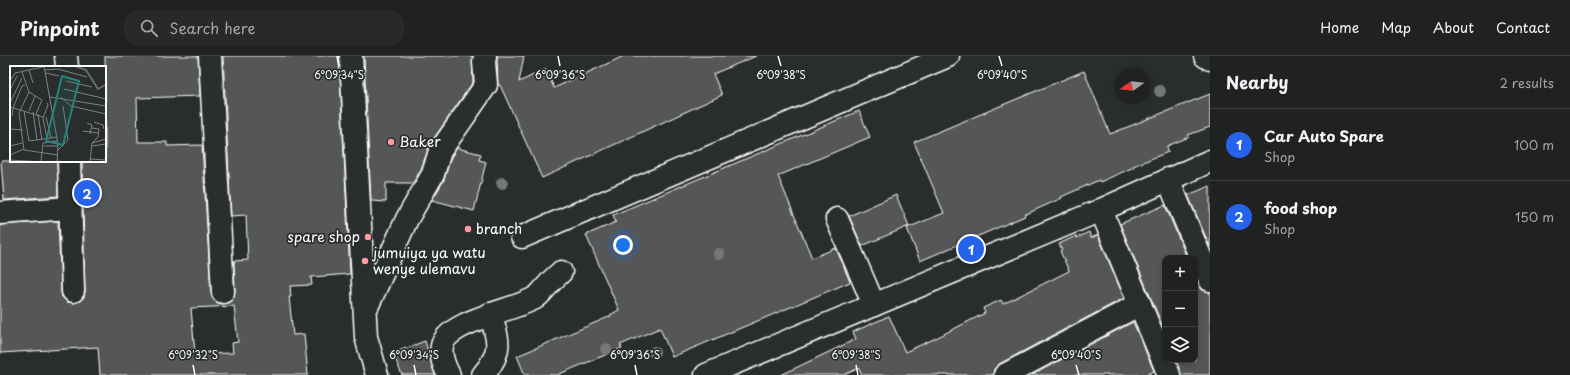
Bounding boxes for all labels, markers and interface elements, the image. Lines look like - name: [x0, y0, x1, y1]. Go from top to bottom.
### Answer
- search box: [124, 10, 404, 46]
- text: Pinpoint: [20, 14, 100, 42]
- text: Search here: [170, 16, 255, 39]
- icon: search: [138, 17, 160, 39]
- text: Home: [1320, 17, 1359, 38]
- text: Map: [1381, 17, 1411, 38]
- text: About: [1433, 17, 1474, 38]
- text: Contact: [1496, 17, 1550, 38]
- inset map: [10, 66, 106, 162]
- text: 6°09'34"S: [314, 67, 364, 82]
- text: 6°09'36"S: [535, 67, 585, 82]
- text: 6°09'38"S: [756, 67, 806, 82]
- text: 6°09'40"S: [977, 67, 1027, 82]
- north arrow: [1114, 68, 1150, 104]
- text: Nearby: [1226, 69, 1288, 95]
- text: 2 results: [1500, 73, 1554, 92]
- text: Car Auto Spare: [1264, 124, 1384, 147]
- place label: Baker: [399, 131, 441, 152]
- text: 1: [1236, 135, 1242, 154]
- text: 100 m: [1514, 135, 1554, 154]
- marker: Baker: [386, 137, 396, 147]
- text: Shop: [1264, 147, 1295, 166]
- pin: 2: [74, 178, 100, 208]
- text: food shop: [1264, 196, 1337, 219]
- text: 2: [1234, 207, 1244, 226]
- text: 150 m: [1515, 207, 1554, 226]
- place label: branch: [476, 218, 522, 239]
- text: Shop: [1264, 219, 1295, 238]
- marker: branch: [463, 224, 473, 234]
- place label: spare shop: [287, 226, 360, 247]
- marker: spare shop: [363, 232, 373, 242]
- pin: 1: [958, 234, 984, 264]
- your location: [613, 235, 633, 255]
- place label: jumuiya ya watu wenye ulemavu: [371, 242, 486, 279]
- map controls: [1162, 255, 1198, 363]
- button: +: [1162, 255, 1198, 291]
- marker: jumuiya ya watu wenye ulemavu: [360, 256, 370, 266]
- button: −: [1162, 291, 1198, 327]
- button: layers: [1162, 327, 1198, 363]
- text: 6°09'32"S: [168, 347, 218, 362]
- text: 6°09'34"S: [389, 347, 439, 362]
- text: 6°09'36"S: [610, 347, 660, 362]
- text: 6°09'38"S: [831, 347, 881, 362]
- text: 6°09'40"S: [1051, 347, 1101, 362]

